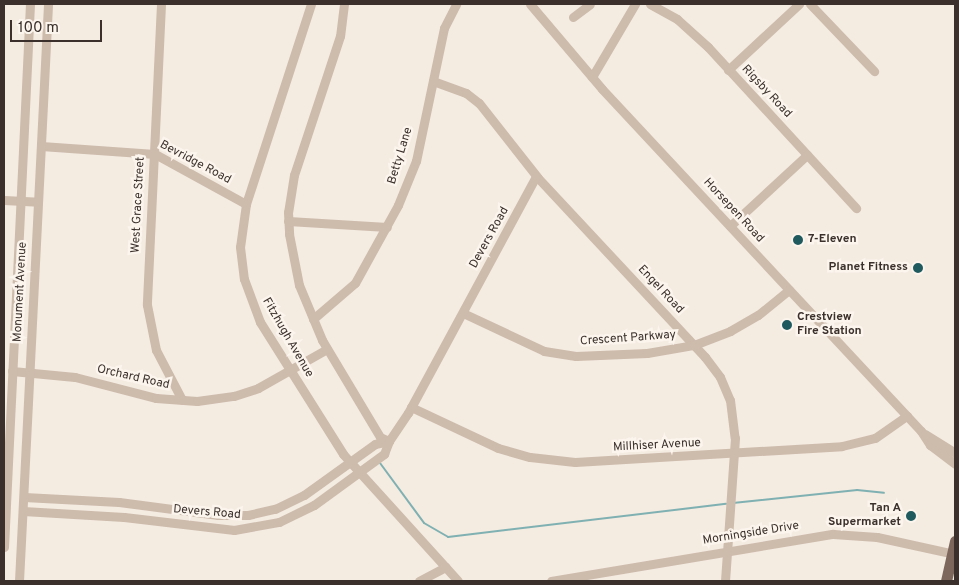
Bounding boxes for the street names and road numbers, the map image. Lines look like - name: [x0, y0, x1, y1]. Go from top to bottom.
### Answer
- street label: Rigsby Road: [738, 63, 794, 121]
- street label: Betty Lane: [386, 126, 416, 186]
- street label: Bevridge Road: [157, 138, 233, 188]
- street label: West Grace Street: [129, 156, 149, 254]
- street label: Horsepen Road: [700, 176, 766, 246]
- street label: Devers Road: [467, 205, 513, 271]
- street label: Monument Avenue: [11, 241, 31, 343]
- street label: Engel Road: [634, 263, 686, 317]
- street label: Fitzhugh Avenue: [258, 295, 316, 381]
- street label: Crescent Parkway: [579, 328, 677, 350]
- street label: Orchard Road: [95, 363, 171, 393]
- street label: Millhiser Avenue: [612, 436, 702, 456]
- street label: Devers Road: [173, 503, 241, 523]
- street label: Morningside Drive: [702, 519, 800, 549]

